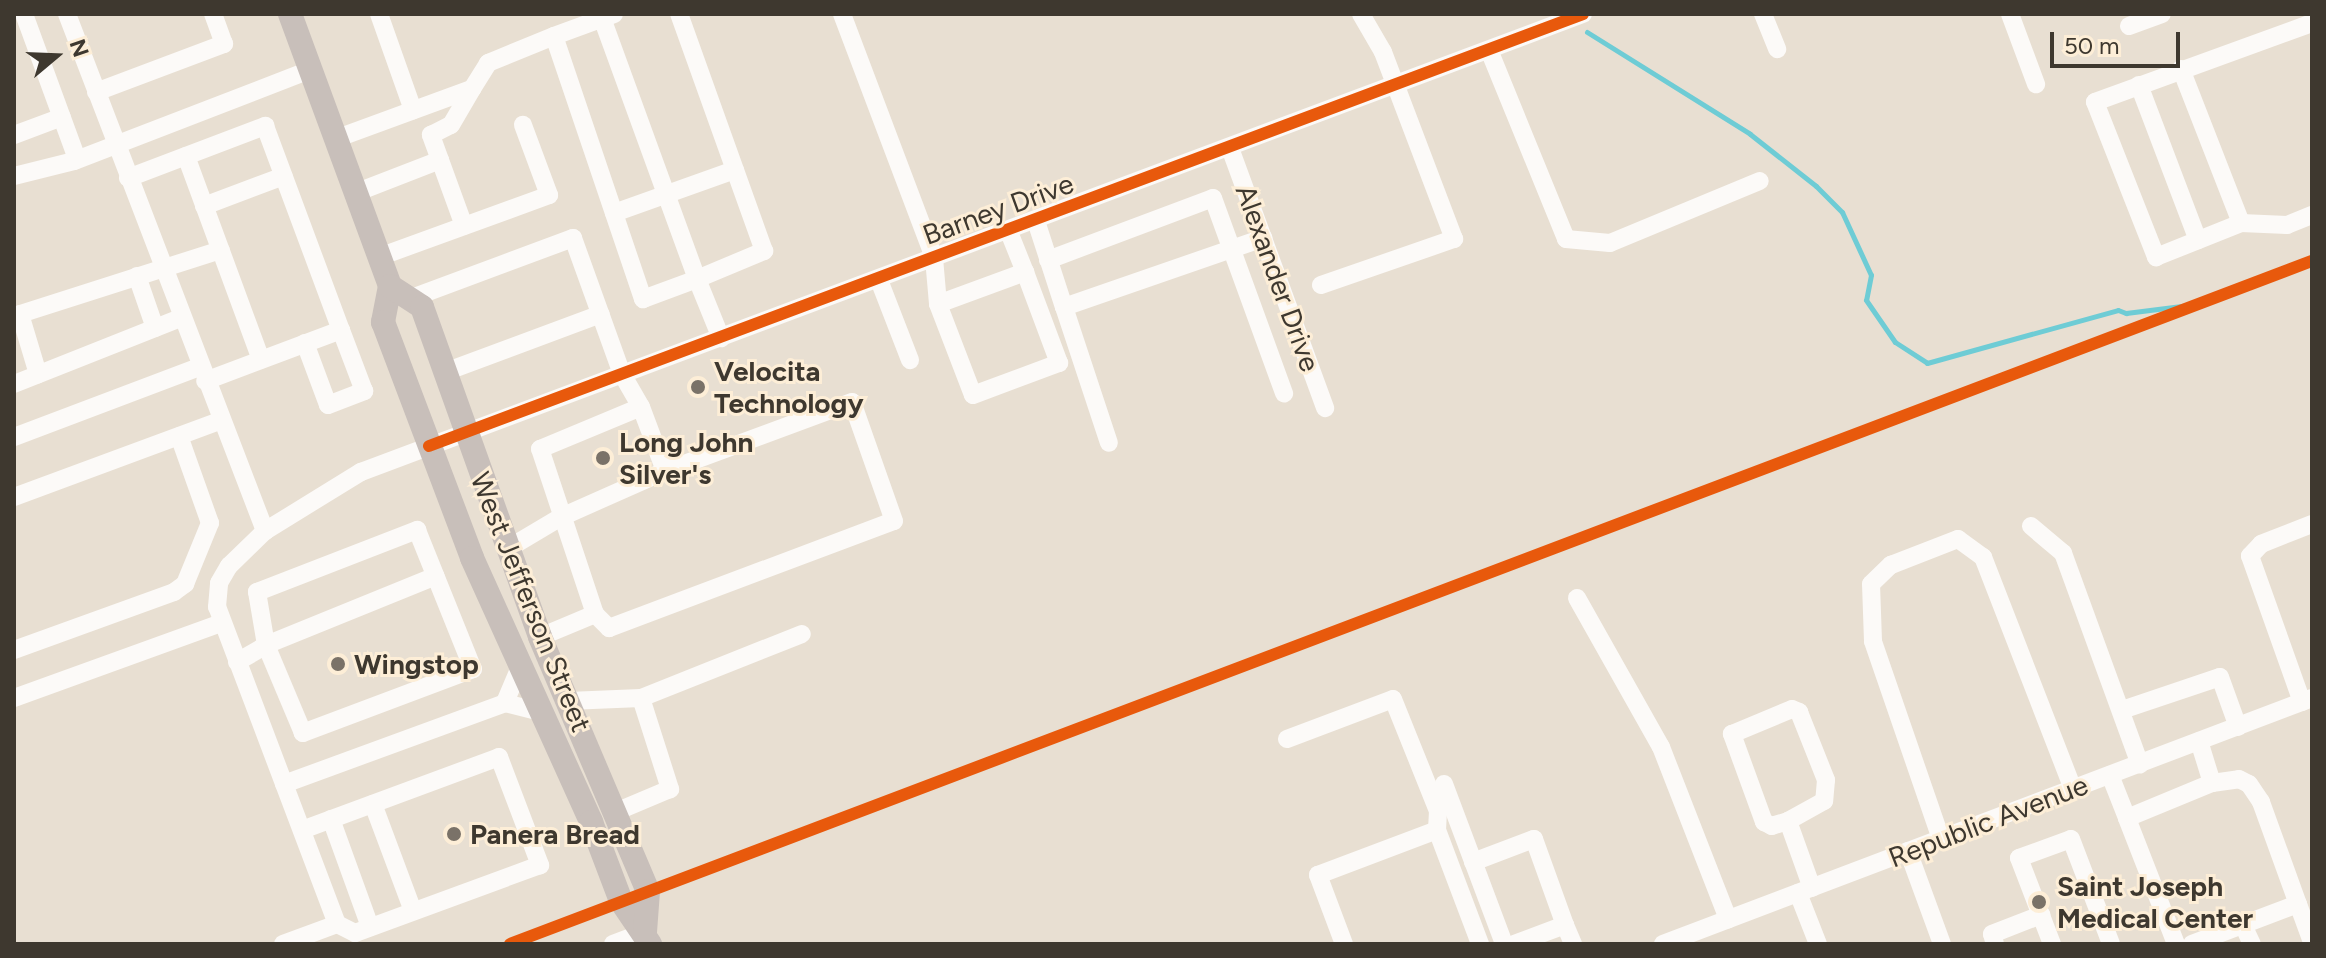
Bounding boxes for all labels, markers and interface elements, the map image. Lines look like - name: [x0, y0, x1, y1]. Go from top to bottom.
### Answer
- north arrow: [16, 16, 96, 96]
- scale bar: [2054, 16, 2184, 66]
- text: 50 m: [2064, 31, 2120, 60]
- text: N: [64, 36, 95, 60]
- street label: Barney Drive: [918, 166, 1078, 252]
- street label: Alexander Drive: [1229, 180, 1327, 376]
- place label: Velocita Technology: [714, 354, 864, 420]
- marker: Velocita Technology: [689, 378, 707, 396]
- place label: Long John Silver's: [619, 425, 753, 491]
- marker: Long John Silver's: [594, 449, 612, 467]
- street label: West Jefferson Street: [464, 467, 598, 737]
- place label: Wingstop: [354, 647, 479, 681]
- marker: Wingstop: [329, 655, 347, 673]
- street label: Republic Avenue: [1884, 768, 2092, 874]
- place label: Panera Bread: [470, 817, 640, 851]
- marker: Panera Bread: [445, 825, 463, 843]
- place label: Saint Joseph Medical Center: [2057, 869, 2253, 935]
- marker: Saint Joseph Medical Center: [2028, 891, 2050, 913]

